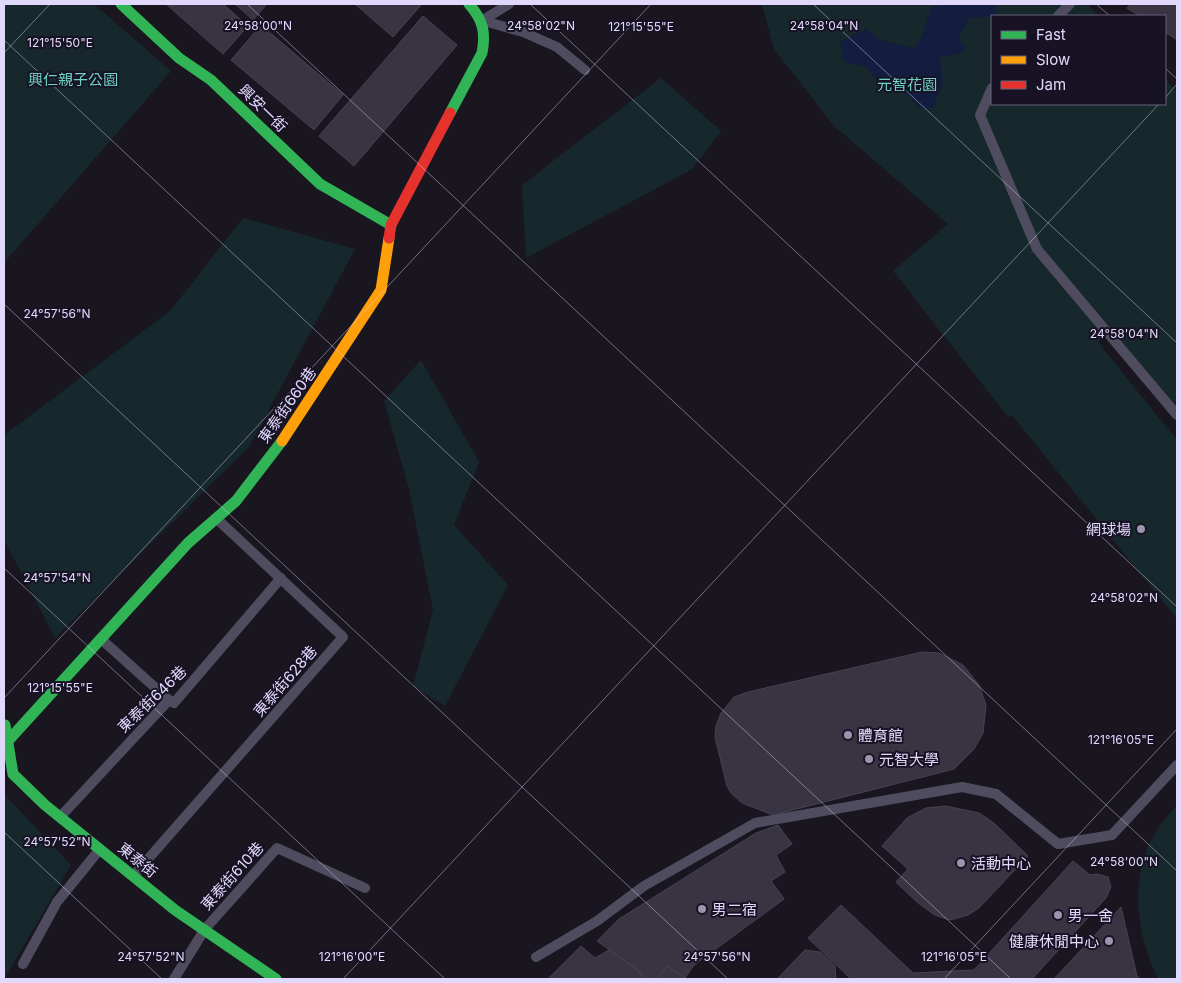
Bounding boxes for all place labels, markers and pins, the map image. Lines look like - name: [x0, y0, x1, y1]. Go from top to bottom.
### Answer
- place label: 網球場: [1086, 520, 1131, 539]
- marker: 網球場: [1135, 523, 1147, 535]
- place label: 體育館: [858, 726, 903, 745]
- marker: 體育館: [842, 729, 854, 741]
- place label: 元智大學: [879, 750, 939, 769]
- marker: 元智大學: [863, 753, 875, 765]
- place label: 活動中心: [971, 854, 1031, 873]
- marker: 活動中心: [955, 857, 967, 869]
- place label: 男二宿: [712, 900, 757, 919]
- marker: 男二宿: [696, 903, 708, 915]
- place label: 男一舍: [1068, 906, 1113, 925]
- marker: 男一舍: [1052, 909, 1064, 921]
- place label: 健康休閒中心: [1009, 932, 1099, 951]
- marker: 健康休閒中心: [1103, 935, 1115, 947]

